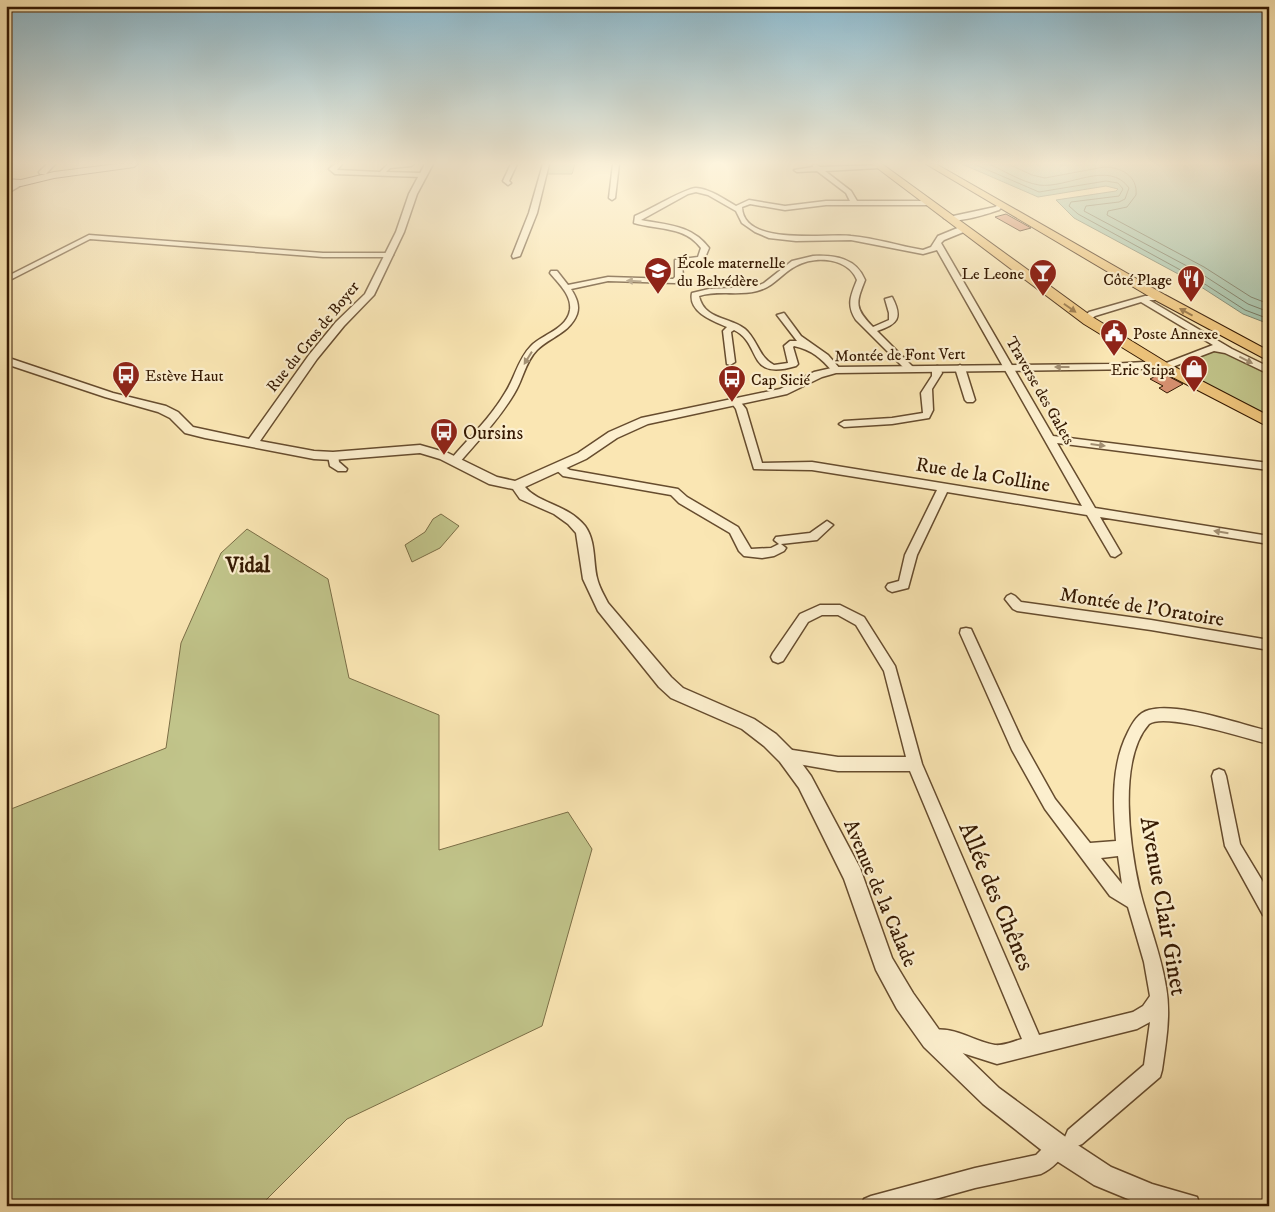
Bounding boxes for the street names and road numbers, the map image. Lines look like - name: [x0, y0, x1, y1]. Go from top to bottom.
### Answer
- street label: Rue du Cros de Boyer: [262, 277, 364, 396]
- street label: Traverse des Galets: [1001, 333, 1079, 448]
- street label: Montée de Font Vert: [834, 344, 966, 366]
- street label: Rue de la Colline: [914, 453, 1052, 498]
- street label: Montée de l'Oratoire: [1058, 582, 1226, 633]
- street label: Avenue Clair Ginet: [1133, 814, 1194, 998]
- street label: Avenue de la Calade: [837, 816, 922, 971]
- street label: Allée des Chênes: [951, 818, 1041, 975]

